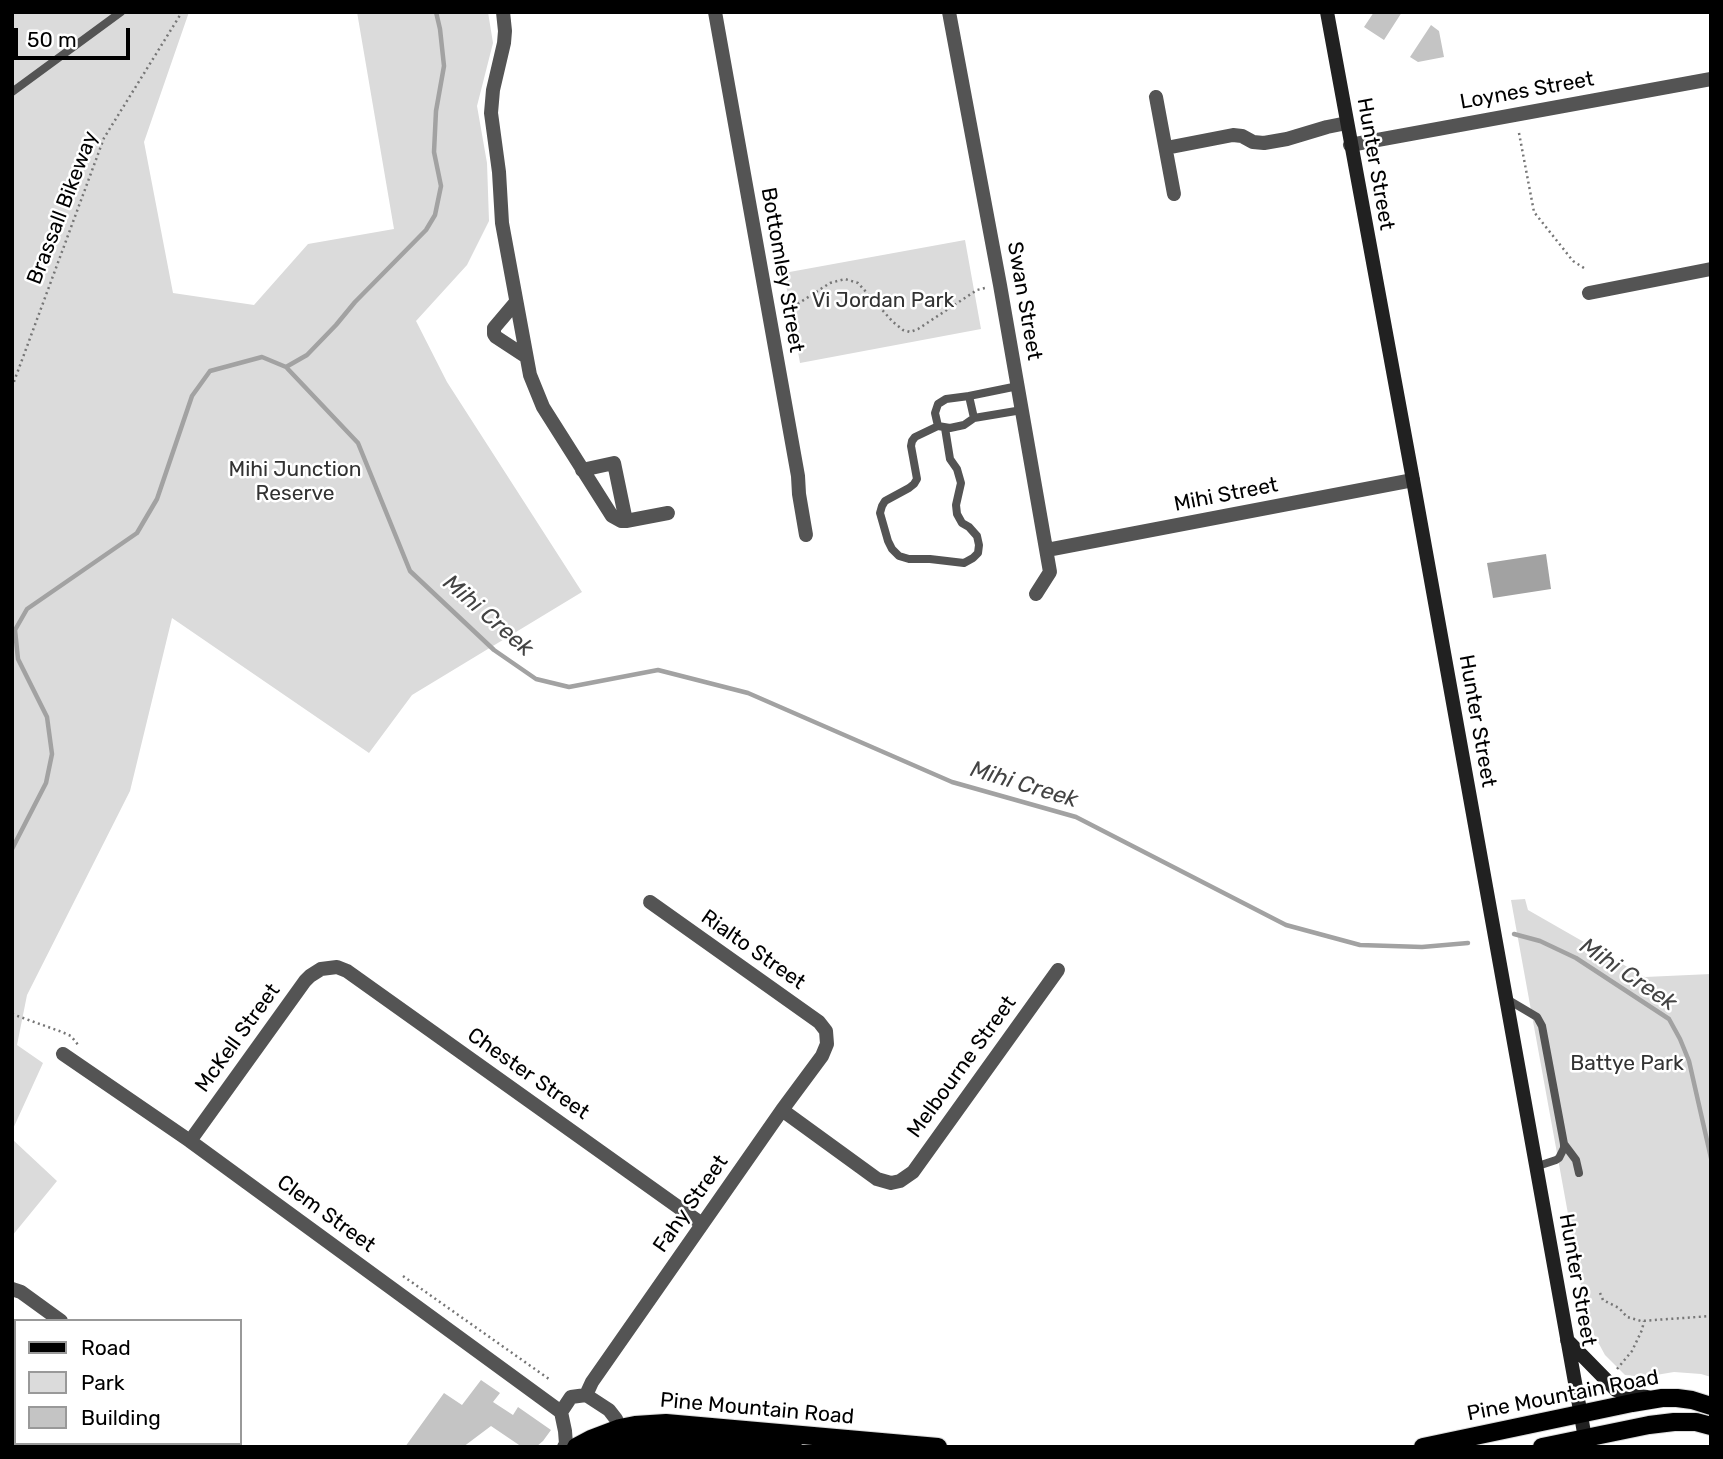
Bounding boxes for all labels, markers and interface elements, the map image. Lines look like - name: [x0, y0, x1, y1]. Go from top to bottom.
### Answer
- scale bar: [18, 14, 133, 58]
- text: 50 m: [27, 27, 77, 52]
- street label: Loynes Street: [1458, 67, 1596, 115]
- street label: Hunter Street: [1351, 96, 1399, 232]
- street label: Brassall Bikeway: [22, 128, 104, 288]
- street label: Bottomley Street: [755, 186, 809, 354]
- street label: Swan Street: [1001, 240, 1047, 362]
- park label: Vi Jordan Park: [812, 288, 954, 314]
- park label: Mihi Junction Reserve: [228, 457, 362, 507]
- street label: Mihi Street: [1172, 473, 1280, 517]
- water label: Mihi Creek: [437, 569, 539, 663]
- street label: Hunter Street: [1453, 653, 1501, 789]
- water label: Mihi Creek: [967, 756, 1081, 814]
- street label: Rialto Street: [696, 905, 810, 995]
- water label: Mihi Creek: [1574, 933, 1682, 1017]
- street label: McKell Street: [190, 979, 286, 1097]
- street label: Melbourne Street: [902, 991, 1022, 1143]
- street label: Chester Street: [462, 1023, 594, 1125]
- park label: Battye Park: [1570, 1051, 1684, 1077]
- street label: Fahy Street: [648, 1150, 734, 1258]
- street label: Clem Street: [272, 1170, 380, 1258]
- street label: Hunter Street: [1553, 1212, 1601, 1348]
- legend: [14, 1319, 242, 1445]
- text: Road: [81, 1335, 131, 1360]
- street label: Pine Mountain Road: [1465, 1365, 1661, 1427]
- text: Park: [81, 1370, 125, 1395]
- street label: Pine Mountain Road: [659, 1388, 855, 1430]
- text: Building: [81, 1405, 161, 1430]

